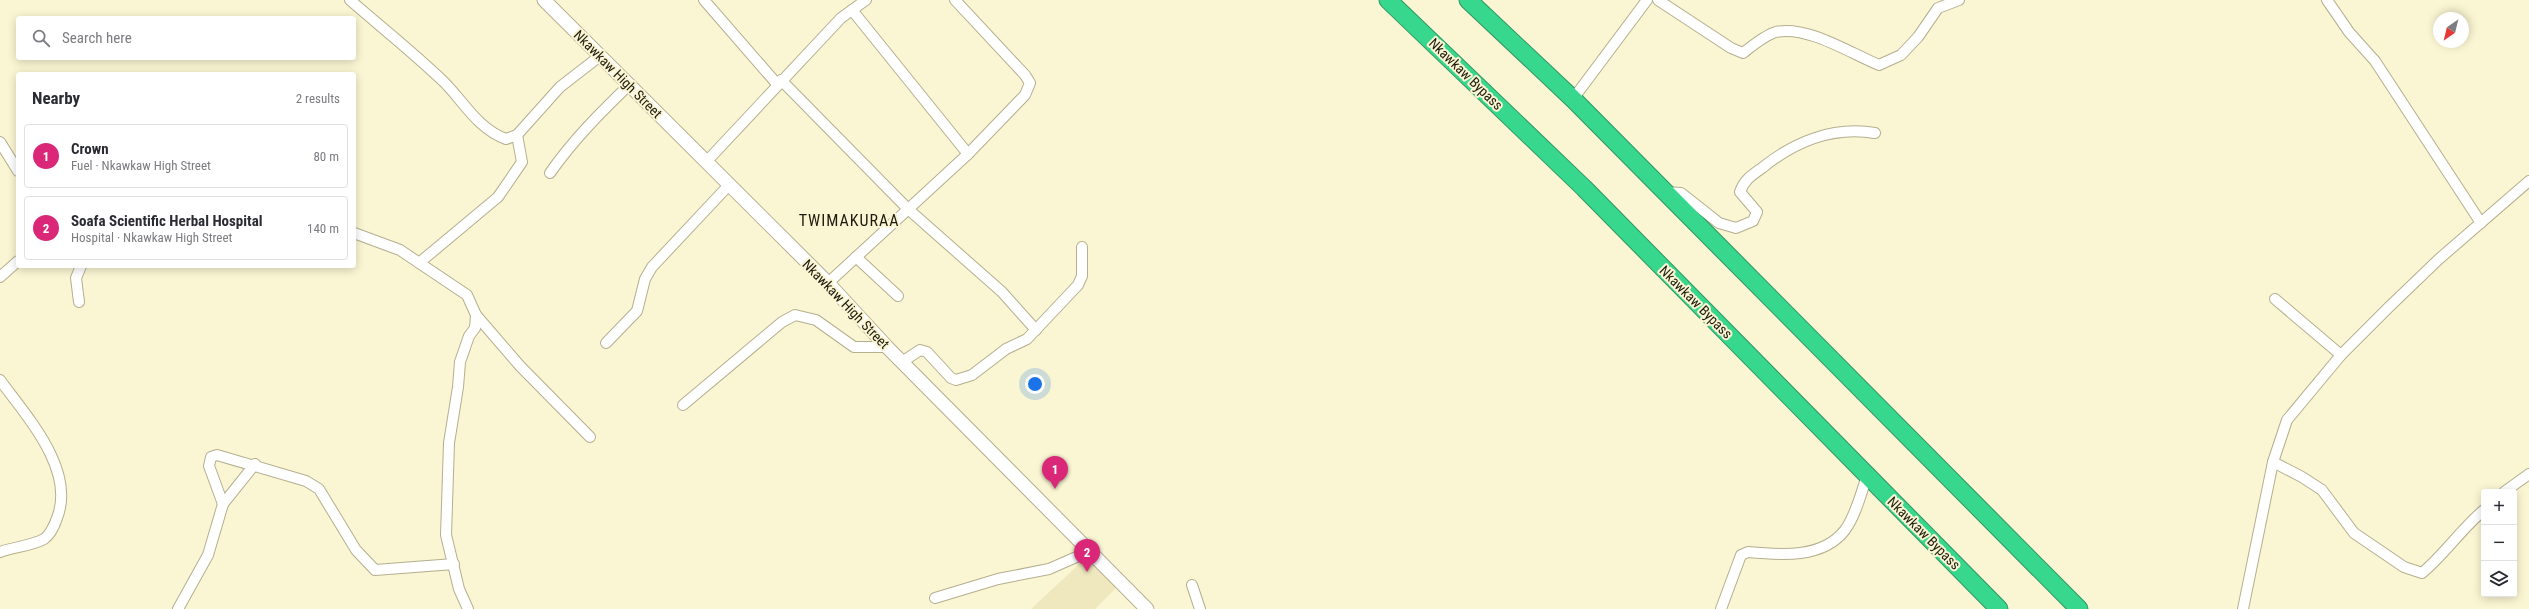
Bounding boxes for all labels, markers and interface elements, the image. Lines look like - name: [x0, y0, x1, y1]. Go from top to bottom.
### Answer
- north arrow: [2433, 12, 2469, 48]
- search box: [16, 16, 356, 60]
- icon: search: [30, 27, 52, 49]
- street label: Nkawkaw High Street: [571, 27, 665, 121]
- text: Search here: [62, 29, 132, 47]
- street label: Nkawkaw Bypass: [1426, 35, 1506, 113]
- text: Nearby: [32, 88, 80, 108]
- text: 2 results: [296, 91, 340, 106]
- text: Crown: [71, 140, 109, 158]
- text: 1: [43, 149, 49, 164]
- text: 80 m: [313, 149, 339, 164]
- text: Fuel · Nkawkaw High Street: [71, 158, 211, 173]
- district label: TWIMAKURAA: [799, 211, 899, 230]
- text: Soafa Scientific Herbal Hospital: [71, 212, 263, 230]
- text: 2: [43, 221, 49, 236]
- text: 140 m: [307, 221, 339, 236]
- text: Hospital · Nkawkaw High Street: [71, 230, 232, 245]
- street label: Nkawkaw High Street: [799, 256, 893, 352]
- street label: Nkawkaw Bypass: [1656, 262, 1736, 342]
- your location: [1025, 374, 1045, 394]
- pin: 1: [1042, 456, 1068, 489]
- map controls: [2481, 489, 2517, 597]
- button: +: [2481, 489, 2517, 525]
- street label: Nkawkaw Bypass: [1884, 493, 1964, 573]
- button: −: [2481, 525, 2517, 561]
- pin: 2: [1074, 539, 1100, 572]
- button: layers: [2481, 561, 2517, 597]

